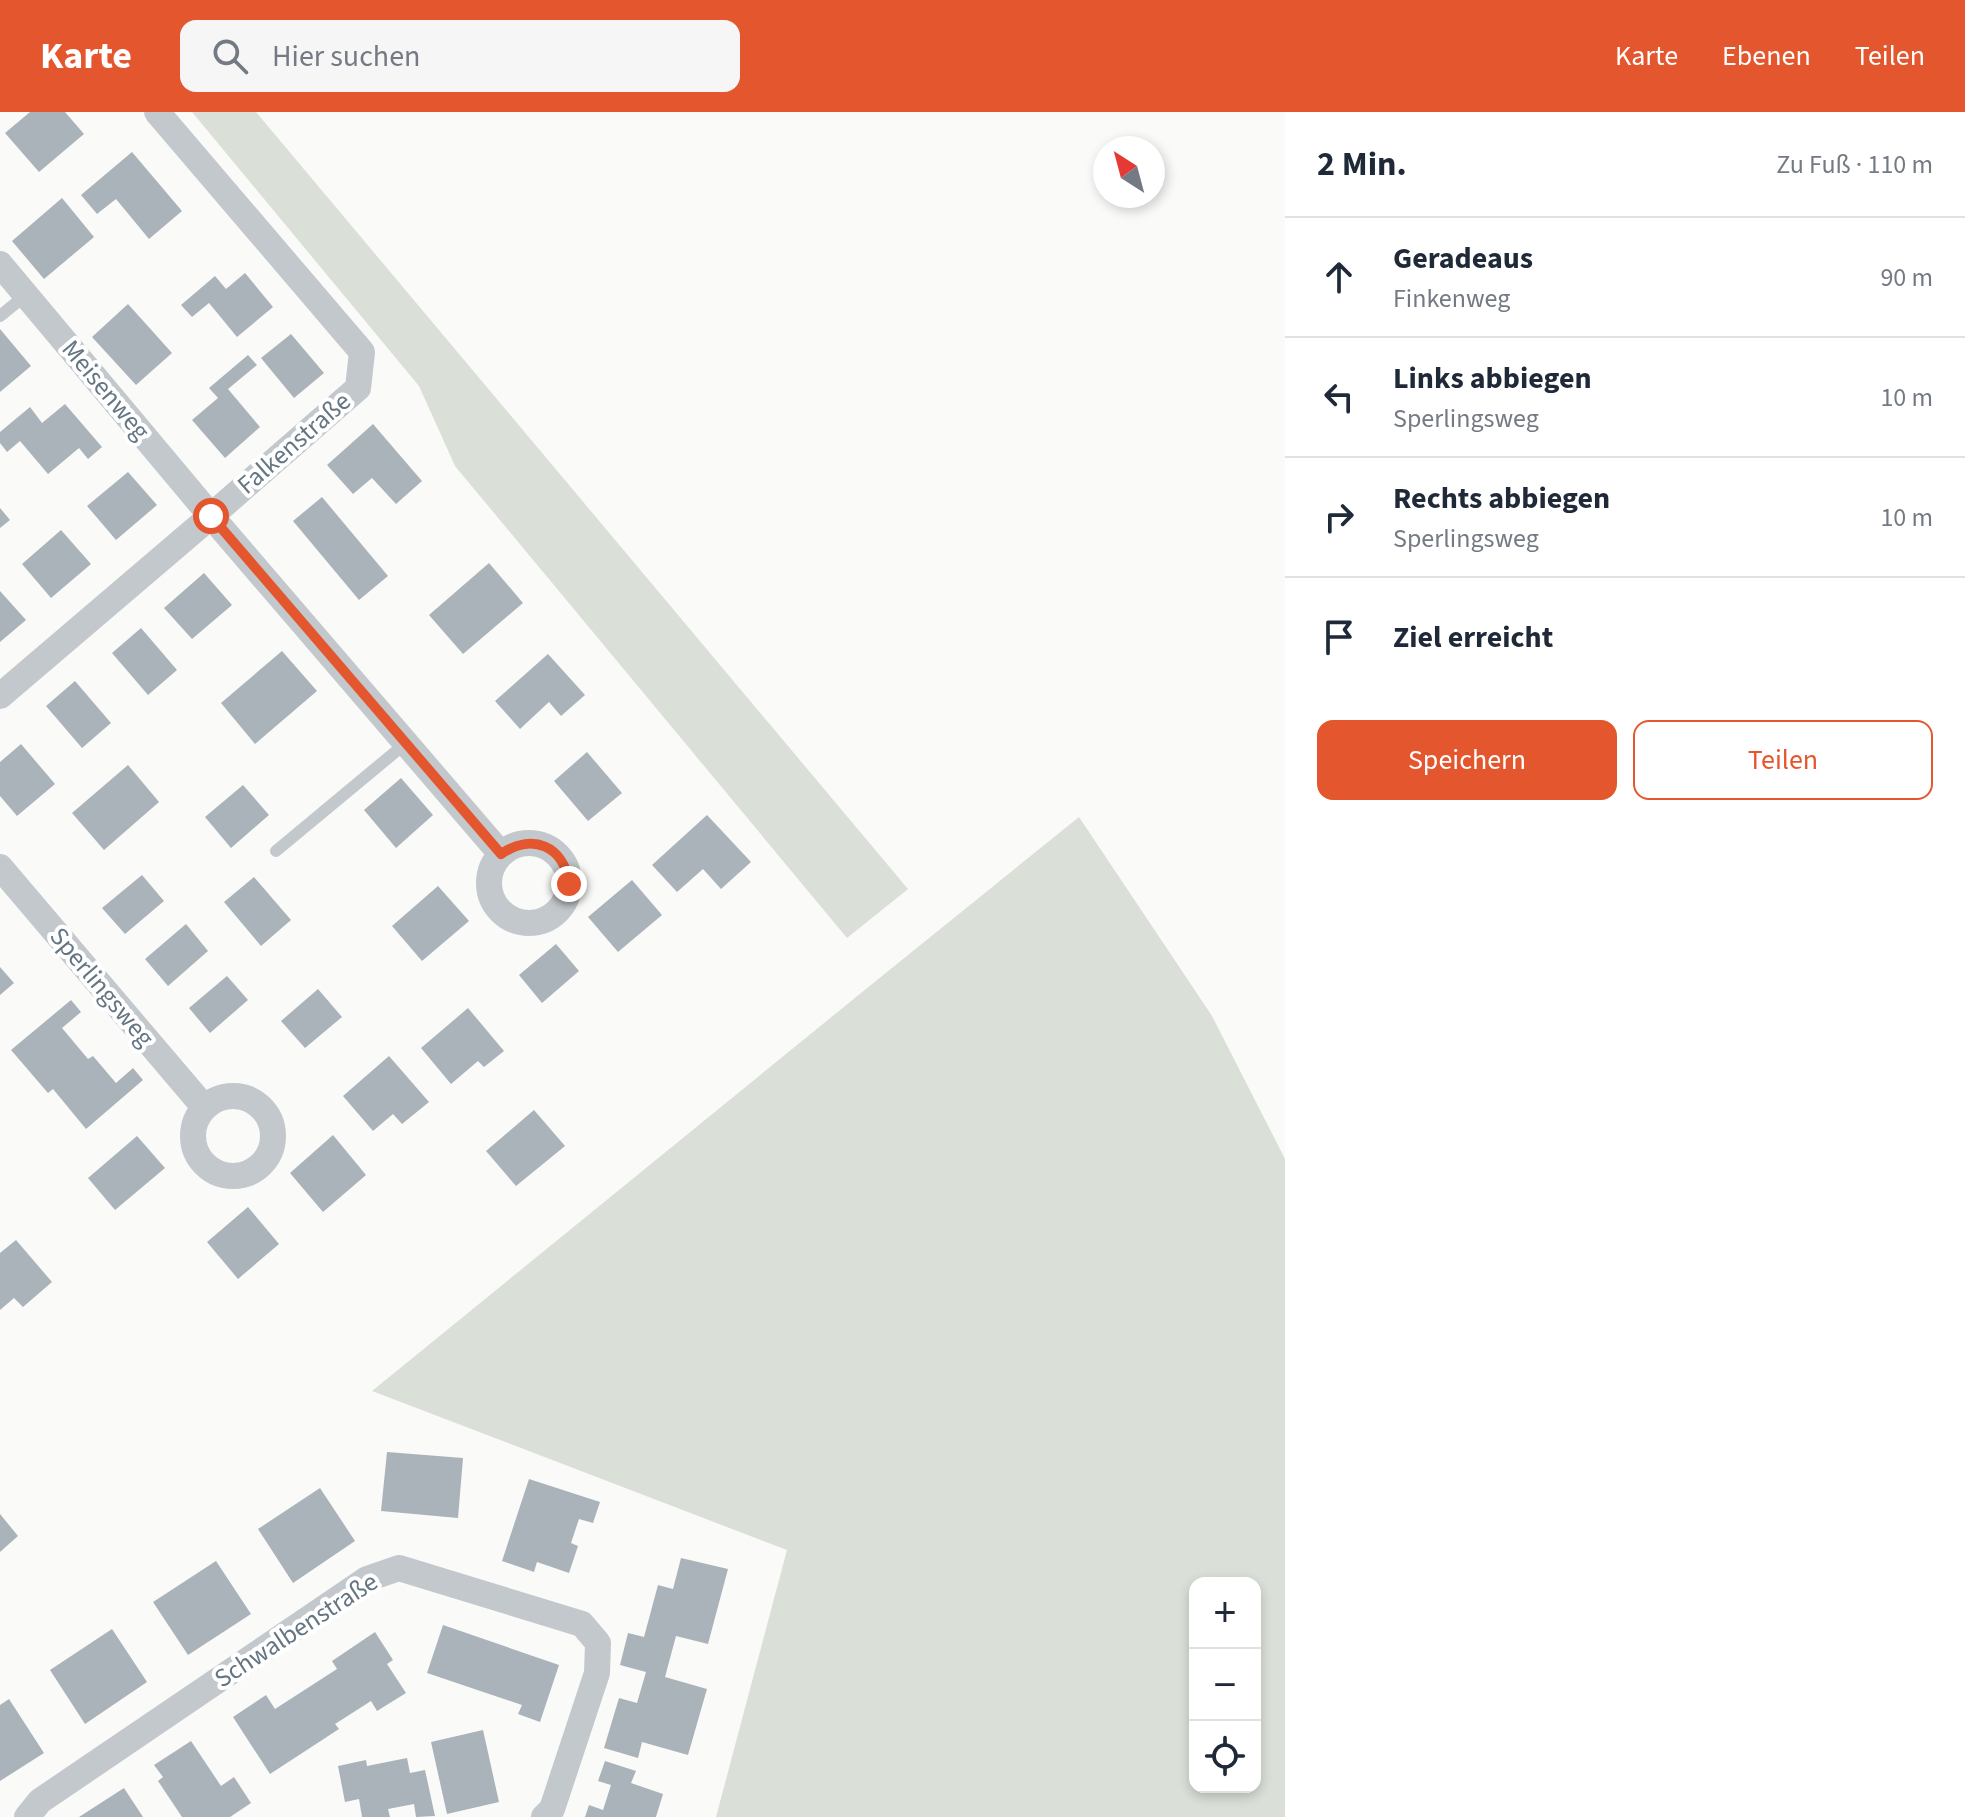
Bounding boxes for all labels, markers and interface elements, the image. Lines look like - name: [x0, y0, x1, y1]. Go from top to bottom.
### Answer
- search box: [180, 20, 740, 92]
- text: Karte: [40, 29, 132, 83]
- icon: search: [208, 34, 252, 78]
- text: Hier suchen: [272, 35, 420, 78]
- text: Karte: [1615, 36, 1678, 76]
- text: Ebenen: [1722, 36, 1811, 76]
- text: Teilen: [1855, 36, 1925, 76]
- north arrow: [1093, 136, 1165, 208]
- text: 2 Min.: [1317, 140, 1407, 189]
- text: Zu Fuß · 110 m: [1776, 146, 1933, 183]
- text: Geradeaus: [1393, 237, 1533, 280]
- icon: ahead: [1317, 255, 1361, 299]
- text: 90 m: [1880, 259, 1933, 296]
- text: Finkenweg: [1393, 280, 1510, 317]
- street label: Meisenweg: [53, 332, 159, 448]
- text: Links abbiegen: [1393, 357, 1592, 400]
- icon: left: [1317, 375, 1361, 419]
- text: 10 m: [1880, 379, 1933, 416]
- street label: Falkenstraße: [229, 383, 359, 503]
- text: Sperlingsweg: [1393, 400, 1539, 437]
- text: Rechts abbiegen: [1393, 477, 1610, 520]
- icon: right: [1317, 495, 1361, 539]
- route start: [193, 498, 229, 534]
- text: 10 m: [1880, 499, 1933, 536]
- text: Sperlingsweg: [1393, 520, 1539, 557]
- icon: arrive: [1317, 615, 1361, 659]
- text: Ziel erreicht: [1393, 616, 1553, 659]
- button: Speichern: [1317, 720, 1617, 800]
- button: Teilen: [1633, 720, 1933, 800]
- route end: [551, 866, 587, 902]
- street label: Sperlingsweg: [41, 919, 163, 1055]
- street label: Schwalbenstraße: [207, 1563, 385, 1697]
- map controls: [1189, 1577, 1261, 1793]
- button: +: [1189, 1577, 1261, 1649]
- button: −: [1189, 1649, 1261, 1721]
- button: locate: [1189, 1721, 1261, 1793]

